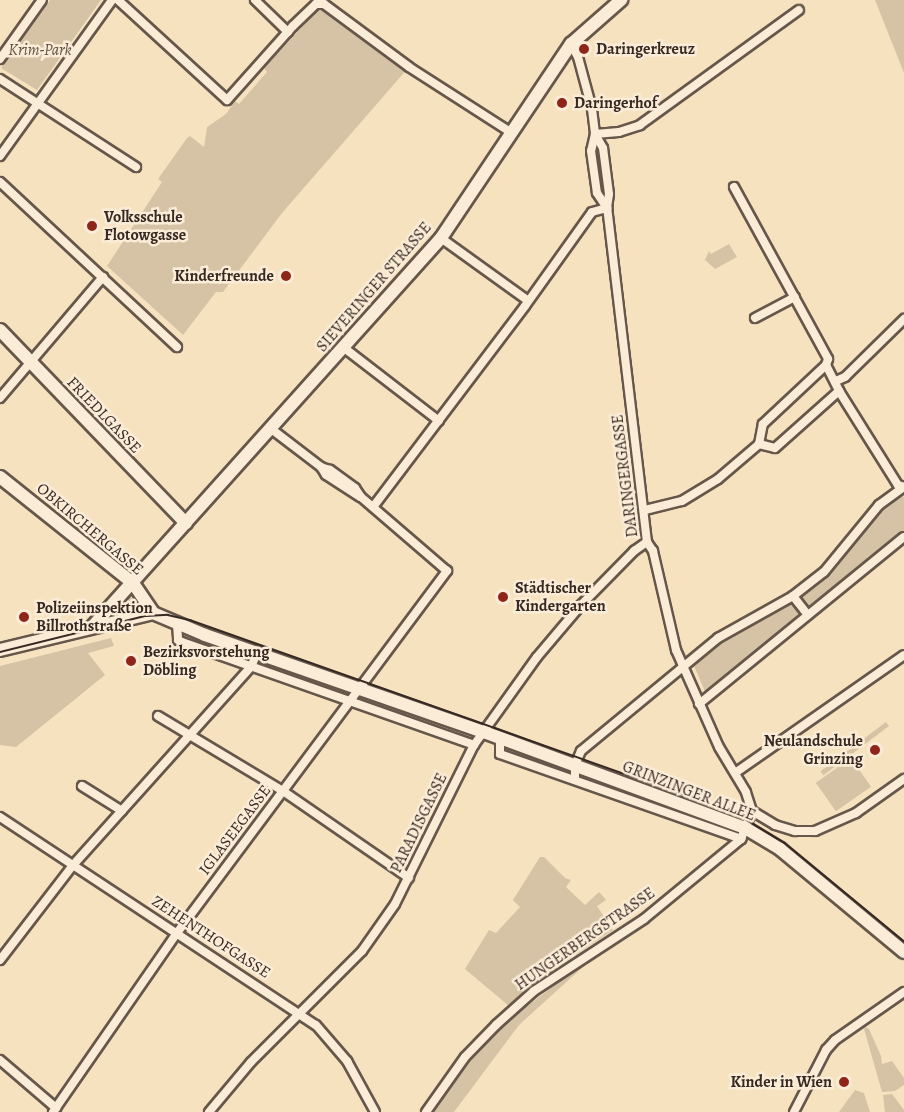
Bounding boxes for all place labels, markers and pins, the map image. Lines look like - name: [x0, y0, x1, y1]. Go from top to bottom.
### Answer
- place label: Daringerkreuz: [596, 39, 695, 59]
- marker: Daringerkreuz: [577, 42, 591, 56]
- place label: Daringerhof: [574, 93, 657, 113]
- marker: Daringerhof: [555, 96, 569, 110]
- place label: Volksschule Flotowgasse: [104, 207, 186, 245]
- marker: Volksschule Flotowgasse: [85, 219, 99, 233]
- place label: Kinderfreunde: [174, 266, 274, 286]
- marker: Kinderfreunde: [279, 269, 293, 283]
- place label: Städtischer Kindergarten: [515, 578, 606, 616]
- marker: Städtischer Kindergarten: [496, 590, 510, 604]
- place label: Polizeiinspektion Billrothstraße: [36, 598, 153, 636]
- marker: Polizeiinspektion Billrothstraße: [17, 610, 31, 624]
- place label: Bezirksvorstehung Döbling: [143, 642, 269, 680]
- marker: Bezirksvorstehung Döbling: [124, 654, 138, 668]
- place label: Neulandschule Grinzing: [764, 731, 863, 769]
- marker: Neulandschule Grinzing: [868, 743, 882, 757]
- place label: Kinder in Wien: [730, 1072, 832, 1092]
- marker: Kinder in Wien: [837, 1075, 851, 1089]

